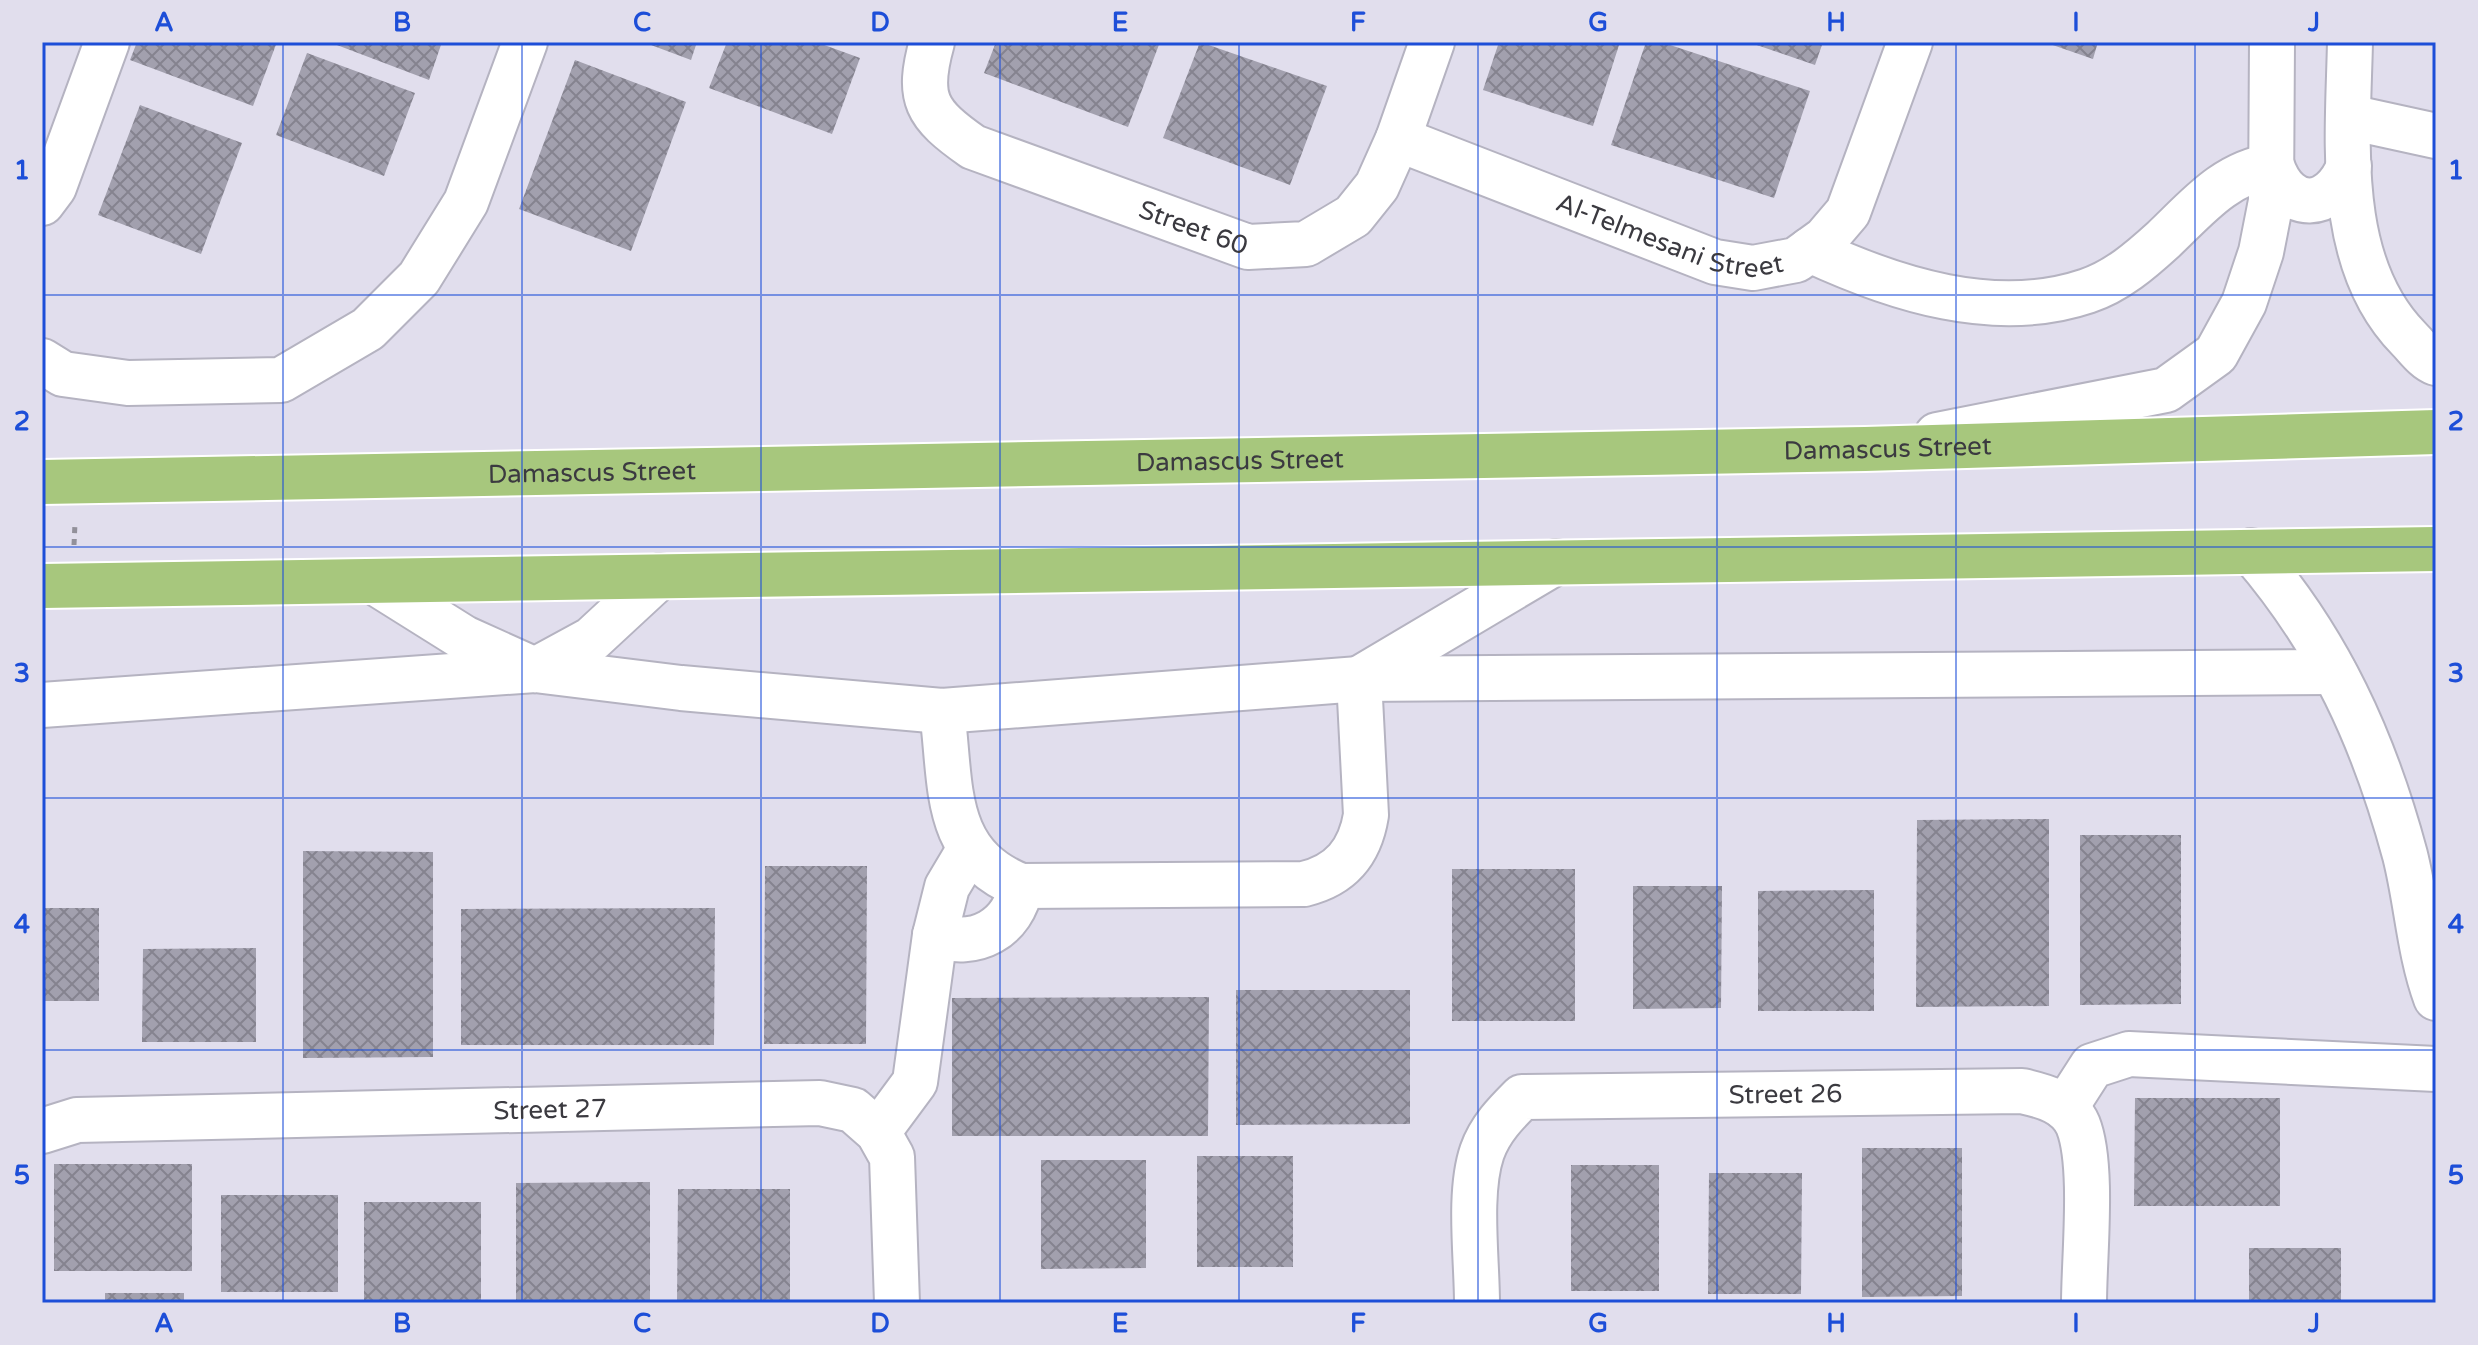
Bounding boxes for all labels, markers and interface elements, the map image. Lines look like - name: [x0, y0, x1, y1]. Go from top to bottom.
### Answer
- text: A: [154, 7, 174, 38]
- text: B: [393, 7, 411, 38]
- text: C: [633, 7, 651, 38]
- text: D: [870, 7, 890, 38]
- text: E: [1112, 7, 1128, 38]
- text: F: [1350, 7, 1366, 38]
- text: G: [1588, 7, 1608, 38]
- text: H: [1826, 7, 1846, 38]
- text: I: [2072, 7, 2080, 38]
- text: J: [2307, 7, 2320, 38]
- text: 1: [14, 155, 30, 186]
- text: 1: [2448, 155, 2464, 186]
- street label: Al-Telmesani Street: [1552, 187, 1786, 285]
- street label: Street 60: [1135, 194, 1252, 262]
- text: 2: [14, 406, 30, 437]
- text: 2: [2448, 406, 2464, 437]
- street label: Damascus Street: [1783, 430, 1992, 466]
- street label: Damascus Street: [1135, 443, 1344, 478]
- street label: Damascus Street: [488, 455, 696, 490]
- text: 3: [14, 658, 30, 689]
- text: 3: [2448, 658, 2464, 689]
- text: 4: [14, 909, 30, 940]
- text: 4: [2448, 909, 2464, 940]
- street label: Street 26: [1729, 1078, 1843, 1111]
- street label: Street 27: [493, 1093, 607, 1126]
- text: 5: [14, 1160, 30, 1191]
- text: 5: [2448, 1160, 2464, 1191]
- text: A: [154, 1308, 174, 1339]
- text: B: [393, 1308, 411, 1339]
- text: C: [633, 1308, 651, 1339]
- text: D: [870, 1308, 890, 1339]
- text: E: [1112, 1308, 1128, 1339]
- text: F: [1350, 1308, 1366, 1339]
- text: G: [1588, 1308, 1608, 1339]
- text: H: [1826, 1308, 1846, 1339]
- text: I: [2072, 1308, 2080, 1339]
- text: J: [2307, 1308, 2320, 1339]

